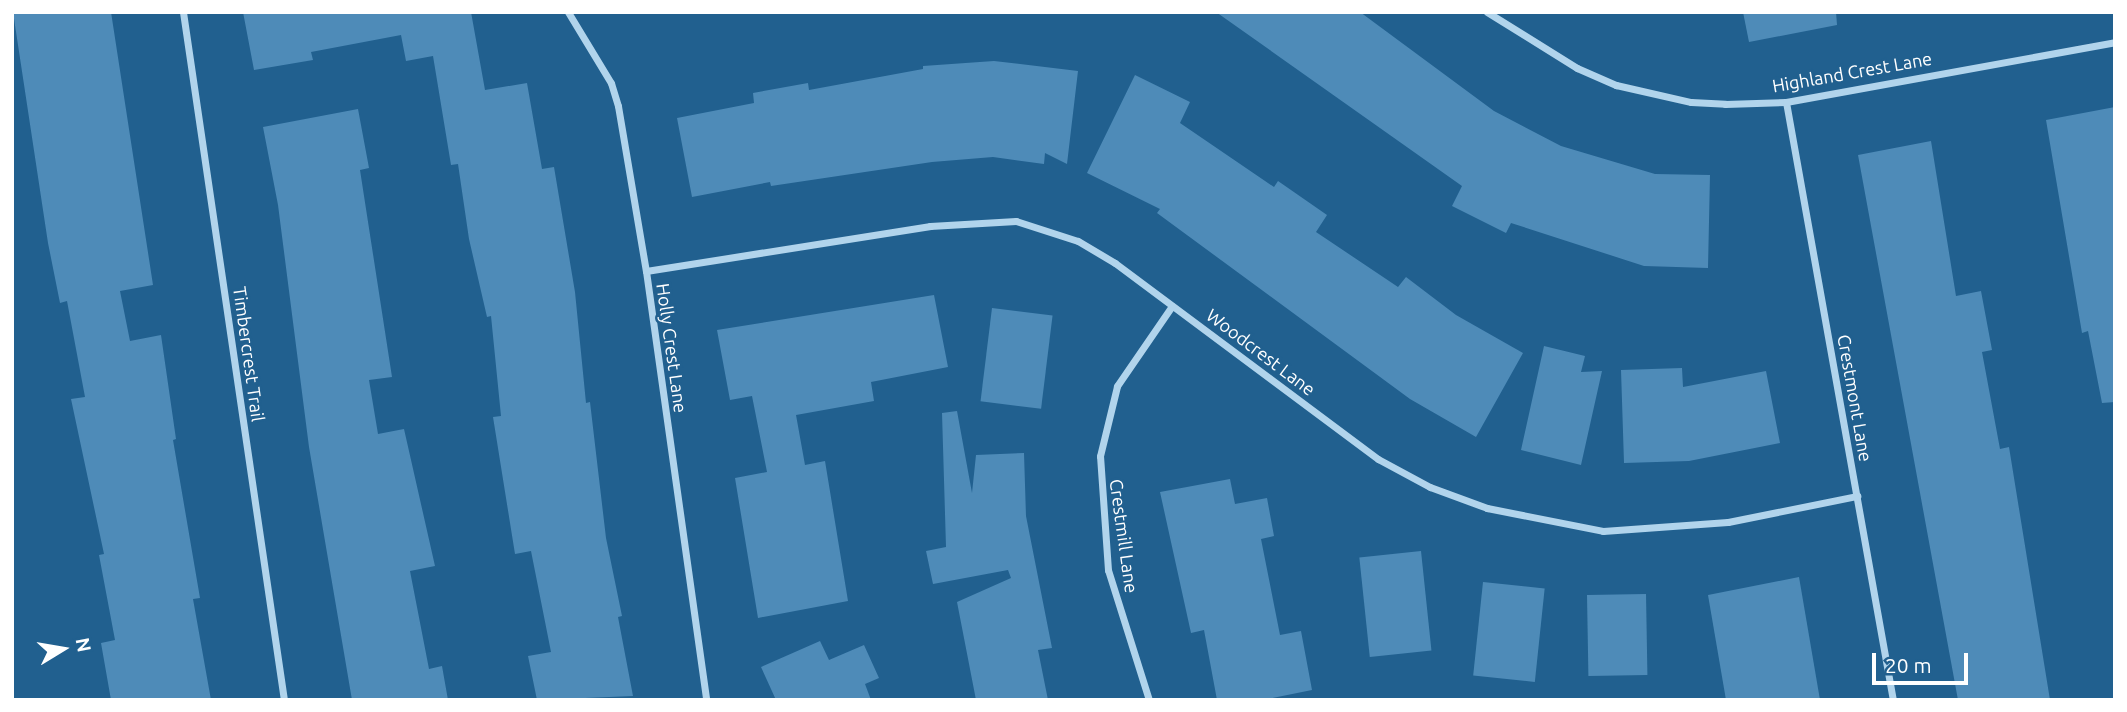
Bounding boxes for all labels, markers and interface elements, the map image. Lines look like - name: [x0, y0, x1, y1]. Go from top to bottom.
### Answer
- street label: Highland Crest Lane: [1770, 47, 1934, 97]
- street label: Holly Crest Lane: [652, 282, 692, 414]
- street label: Timbercrest Trail: [229, 285, 269, 423]
- street label: Woodcrest Lane: [1202, 304, 1320, 400]
- street label: Crestmont Lane: [1833, 333, 1877, 463]
- street label: Crestmill Lane: [1105, 478, 1143, 594]
- north arrow: [28, 614, 98, 684]
- text: N: [71, 636, 96, 654]
- scale bar: [1875, 638, 1971, 682]
- text: 20 m: [1885, 653, 1932, 677]

